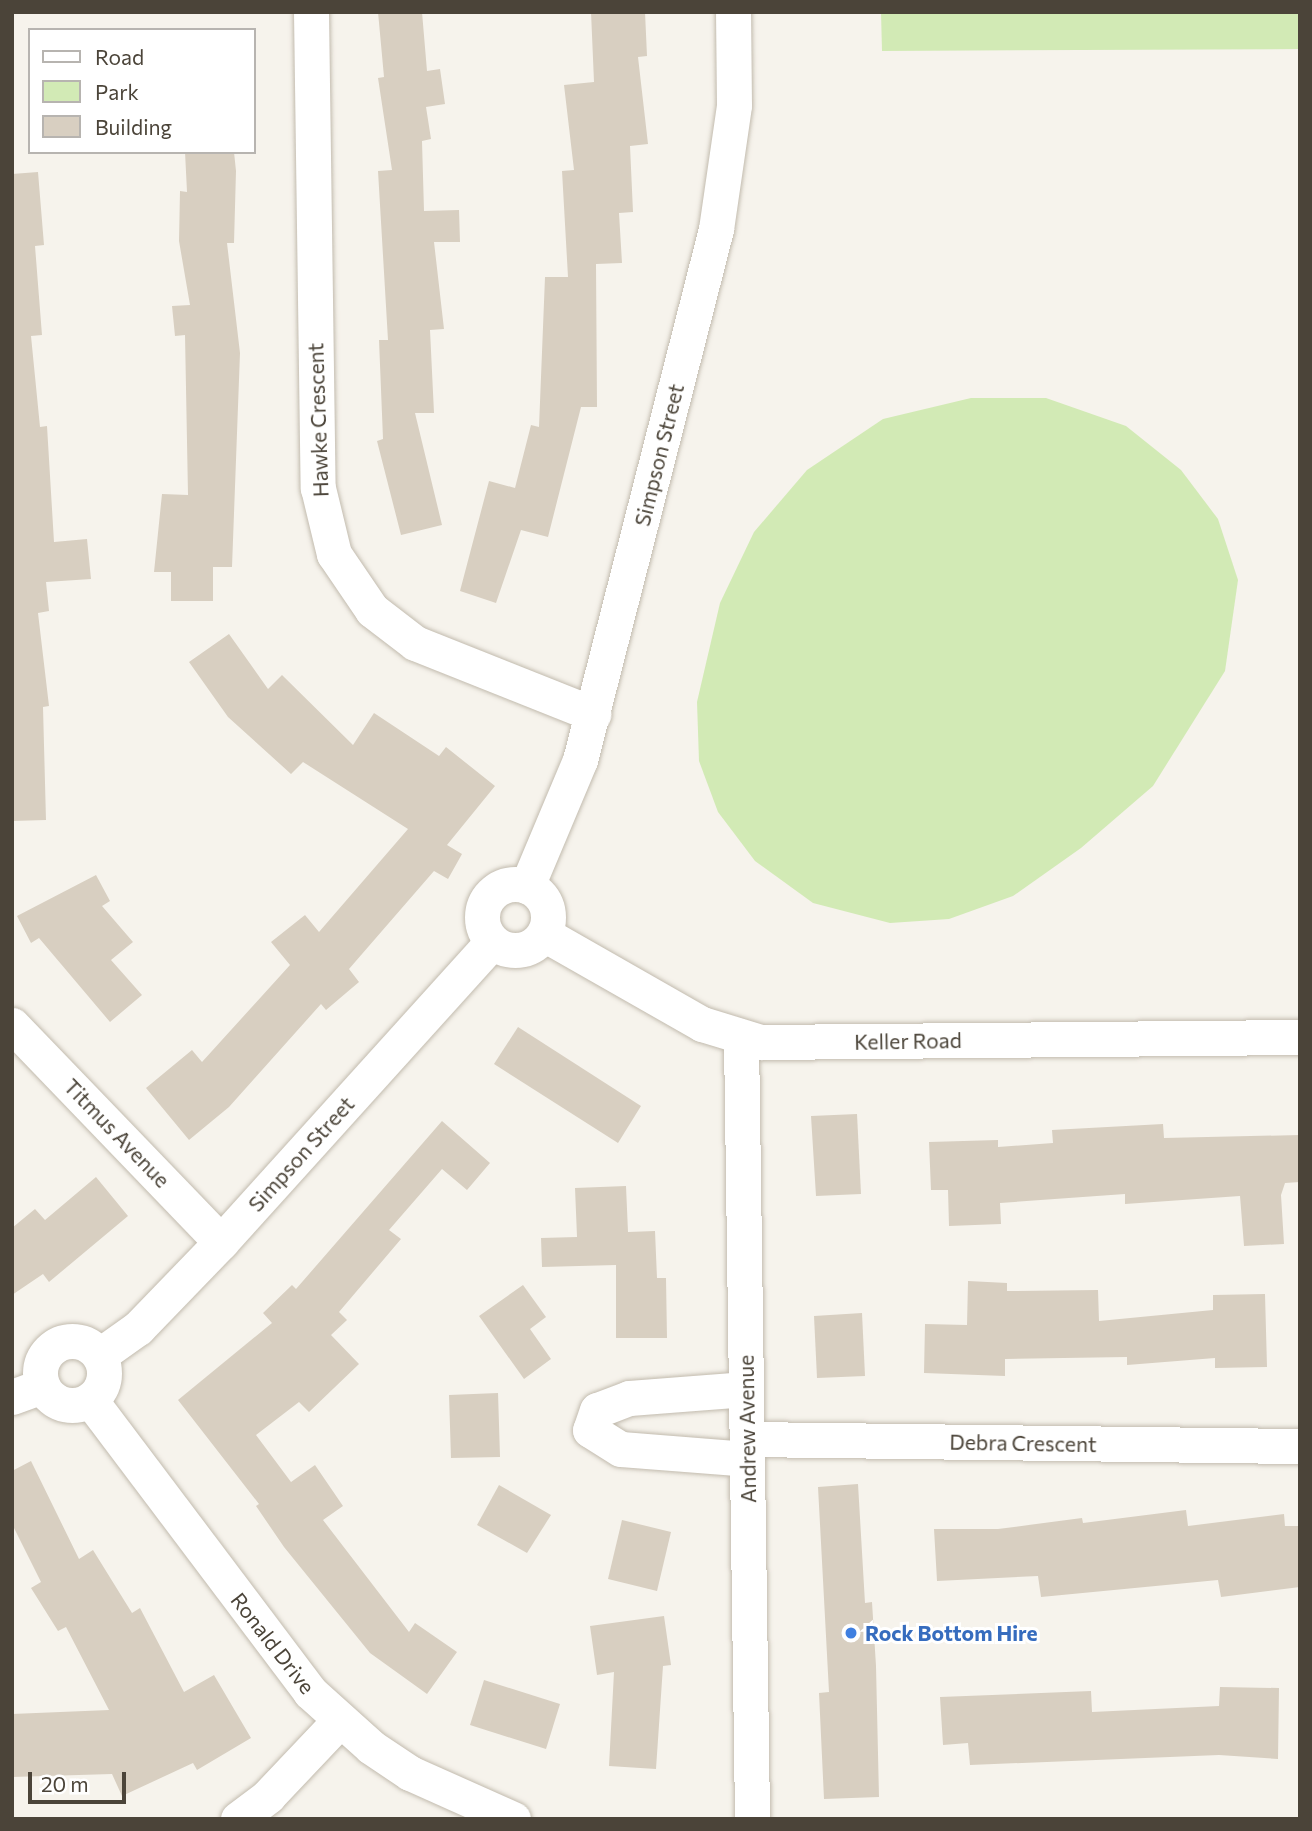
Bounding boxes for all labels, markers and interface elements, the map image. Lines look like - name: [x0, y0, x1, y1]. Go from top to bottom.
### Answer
- legend: [28, 28, 256, 154]
- text: Road: [95, 44, 144, 69]
- text: Park: [95, 79, 139, 104]
- text: Building: [95, 114, 172, 139]
- street label: Hawke Crescent: [303, 342, 333, 498]
- street label: Simpson Street: [629, 381, 689, 529]
- street label: Keller Road: [854, 1027, 962, 1055]
- street label: Titmus Avenue: [59, 1073, 175, 1193]
- street label: Simpson Street: [243, 1091, 359, 1217]
- street label: Andrew Avenue: [733, 1355, 761, 1503]
- street label: Debra Crescent: [949, 1429, 1097, 1457]
- street label: Ronald Drive: [226, 1588, 320, 1698]
- place label: Rock Bottom Hire: [865, 1620, 1037, 1646]
- marker: Rock Bottom Hire: [843, 1625, 859, 1641]
- scale bar: [32, 1758, 130, 1802]
- text: 20 m: [41, 1771, 89, 1796]

